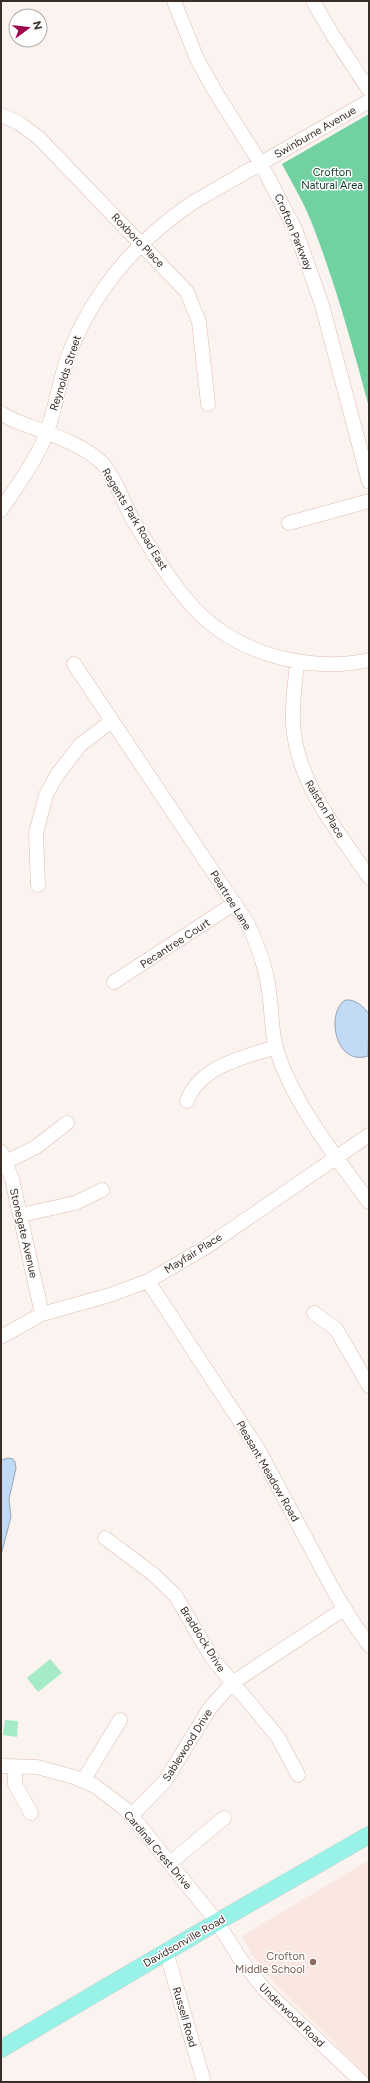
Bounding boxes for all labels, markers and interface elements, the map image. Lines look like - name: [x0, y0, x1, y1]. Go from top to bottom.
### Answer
- north arrow: [8, 8, 48, 48]
- text: N: [30, 20, 45, 31]
- street label: Swinburne Avenue: [272, 104, 359, 161]
- park label: Crofton Natural Area: [301, 166, 363, 192]
- street label: Crofton Parkway: [271, 192, 316, 273]
- street label: Roxboro Place: [108, 210, 167, 270]
- street label: Reynolds Street: [47, 334, 84, 413]
- street label: Regents Park Road East: [99, 466, 170, 573]
- street label: Ralston Place: [302, 778, 347, 841]
- street label: Peartree Lane: [207, 868, 254, 932]
- street label: Pecantree Court: [138, 916, 213, 971]
- street label: Stonegate Avenue: [7, 1187, 40, 1279]
- street label: Mayfair Place: [162, 1231, 225, 1276]
- street label: Pleasant Meadow Road: [233, 1418, 302, 1524]
- street label: Braddock Drive: [177, 1604, 228, 1674]
- street label: Sablewood Drive: [160, 1707, 215, 1784]
- street label: Cardinal Crest Drive: [121, 1809, 194, 1892]
- street label: Davidsonville Road: [141, 1913, 228, 1970]
- place label: Crofton Middle School: [235, 1950, 305, 1976]
- marker: Crofton Middle School: [308, 1957, 318, 1967]
- street label: Underwood Road: [256, 1981, 327, 2050]
- street label: Russell Road: [170, 1985, 199, 2049]

